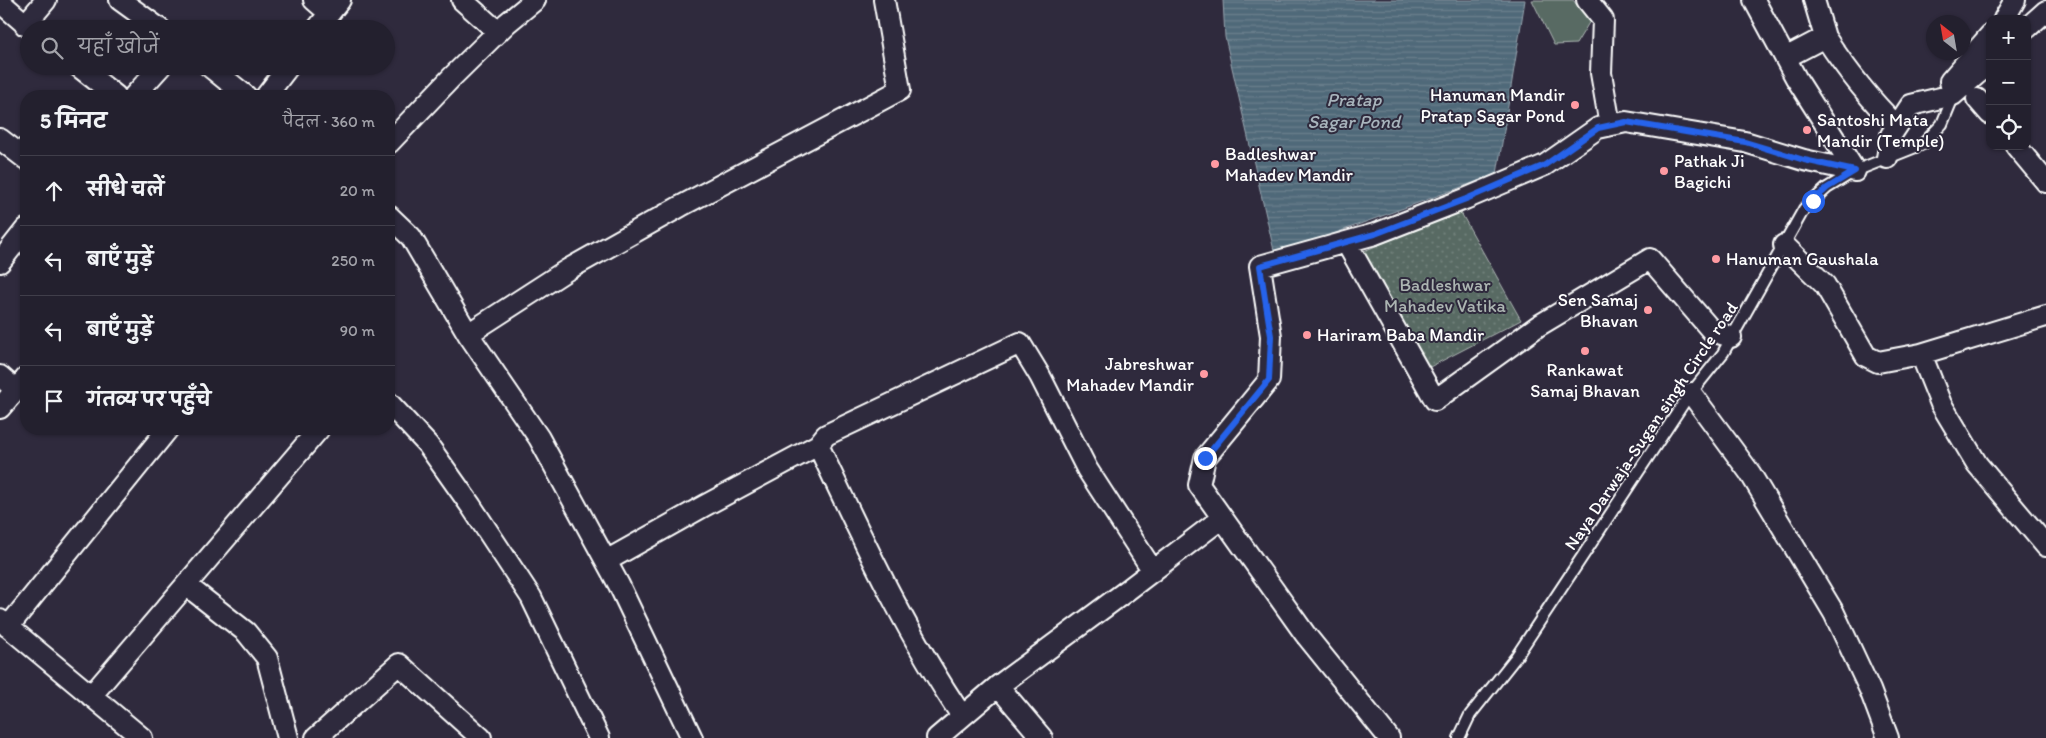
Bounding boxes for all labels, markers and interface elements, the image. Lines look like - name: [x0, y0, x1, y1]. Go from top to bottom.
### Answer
- north arrow: [1926, 15, 1971, 60]
- map controls: [1986, 15, 2031, 150]
- button: +: [1986, 15, 2031, 60]
- search box: [20, 20, 395, 75]
- icon: search: [38, 34, 66, 62]
- text: यहाँ खोजें: [78, 35, 159, 58]
- button: −: [1986, 60, 2031, 105]
- place label: Hanuman Mandir Pratap Sagar Pond: [1421, 84, 1566, 127]
- water label: Pratap Sagar Pond: [1308, 88, 1402, 133]
- marker: Hanuman Mandir Pratap Sagar Pond: [1569, 99, 1581, 111]
- button: locate: [1986, 105, 2031, 150]
- text: 5 मिनट: [40, 108, 107, 133]
- place label: Santoshi Mata Mandir (Temple): [1817, 109, 1944, 152]
- text: पैदल · 360 m: [283, 112, 375, 131]
- marker: Santoshi Mata Mandir (Temple): [1801, 124, 1813, 136]
- place label: Badleshwar Mahadev Mandir: [1225, 143, 1354, 186]
- place label: Pathak Ji Bagichi: [1674, 150, 1745, 193]
- marker: Badleshwar Mahadev Mandir: [1209, 158, 1221, 170]
- marker: Pathak Ji Bagichi: [1658, 165, 1670, 177]
- icon: ahead: [40, 177, 68, 205]
- text: सीधे चलें: [87, 178, 164, 201]
- text: 20 m: [340, 181, 375, 200]
- route start: [1802, 190, 1825, 213]
- icon: left: [40, 247, 68, 275]
- text: बाएँ मुड़ें: [87, 248, 153, 271]
- place label: Hanuman Gaushala: [1726, 248, 1879, 270]
- text: 250 m: [331, 251, 375, 270]
- marker: Hanuman Gaushala: [1710, 253, 1722, 265]
- park label: Badleshwar Mahadev Vatika: [1384, 274, 1507, 317]
- place label: Sen Samaj Bhavan: [1558, 289, 1638, 332]
- street label: Naya Darwaja-Sugan singh Circle road: [1560, 298, 1743, 554]
- marker: Sen Samaj Bhavan: [1642, 304, 1654, 316]
- icon: left: [40, 317, 68, 345]
- text: बाएँ मुड़ें: [87, 318, 153, 341]
- text: 90 m: [340, 321, 375, 340]
- place label: Hariram Baba Mandir: [1317, 324, 1485, 346]
- marker: Hariram Baba Mandir: [1301, 329, 1313, 341]
- marker: Rankawat Samaj Bhavan: [1579, 345, 1591, 357]
- place label: Jabreshwar Mahadev Mandir: [1066, 353, 1195, 396]
- place label: Rankawat Samaj Bhavan: [1530, 359, 1640, 402]
- marker: Jabreshwar Mahadev Mandir: [1198, 368, 1210, 380]
- icon: arrive: [40, 387, 68, 415]
- text: गंतव्य पर पहुँचे: [87, 388, 211, 411]
- route end: [1194, 447, 1217, 470]

